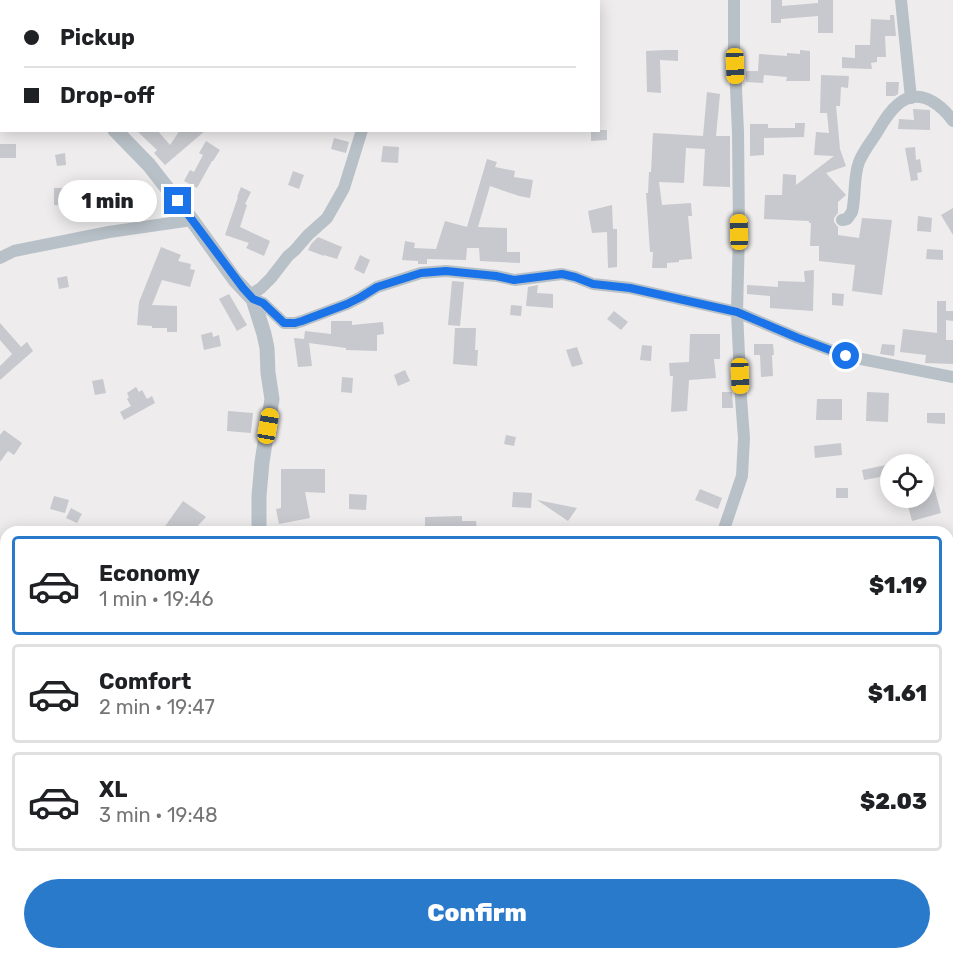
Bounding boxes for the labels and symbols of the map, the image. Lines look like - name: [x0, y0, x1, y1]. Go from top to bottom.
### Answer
- car: [725, 48, 745, 84]
- callout: 1 min: [58, 180, 157, 222]
- route end: [164, 187, 191, 214]
- car: [730, 214, 748, 250]
- route start: [832, 342, 859, 369]
- car: [730, 358, 750, 394]
- car: [256, 407, 280, 445]

